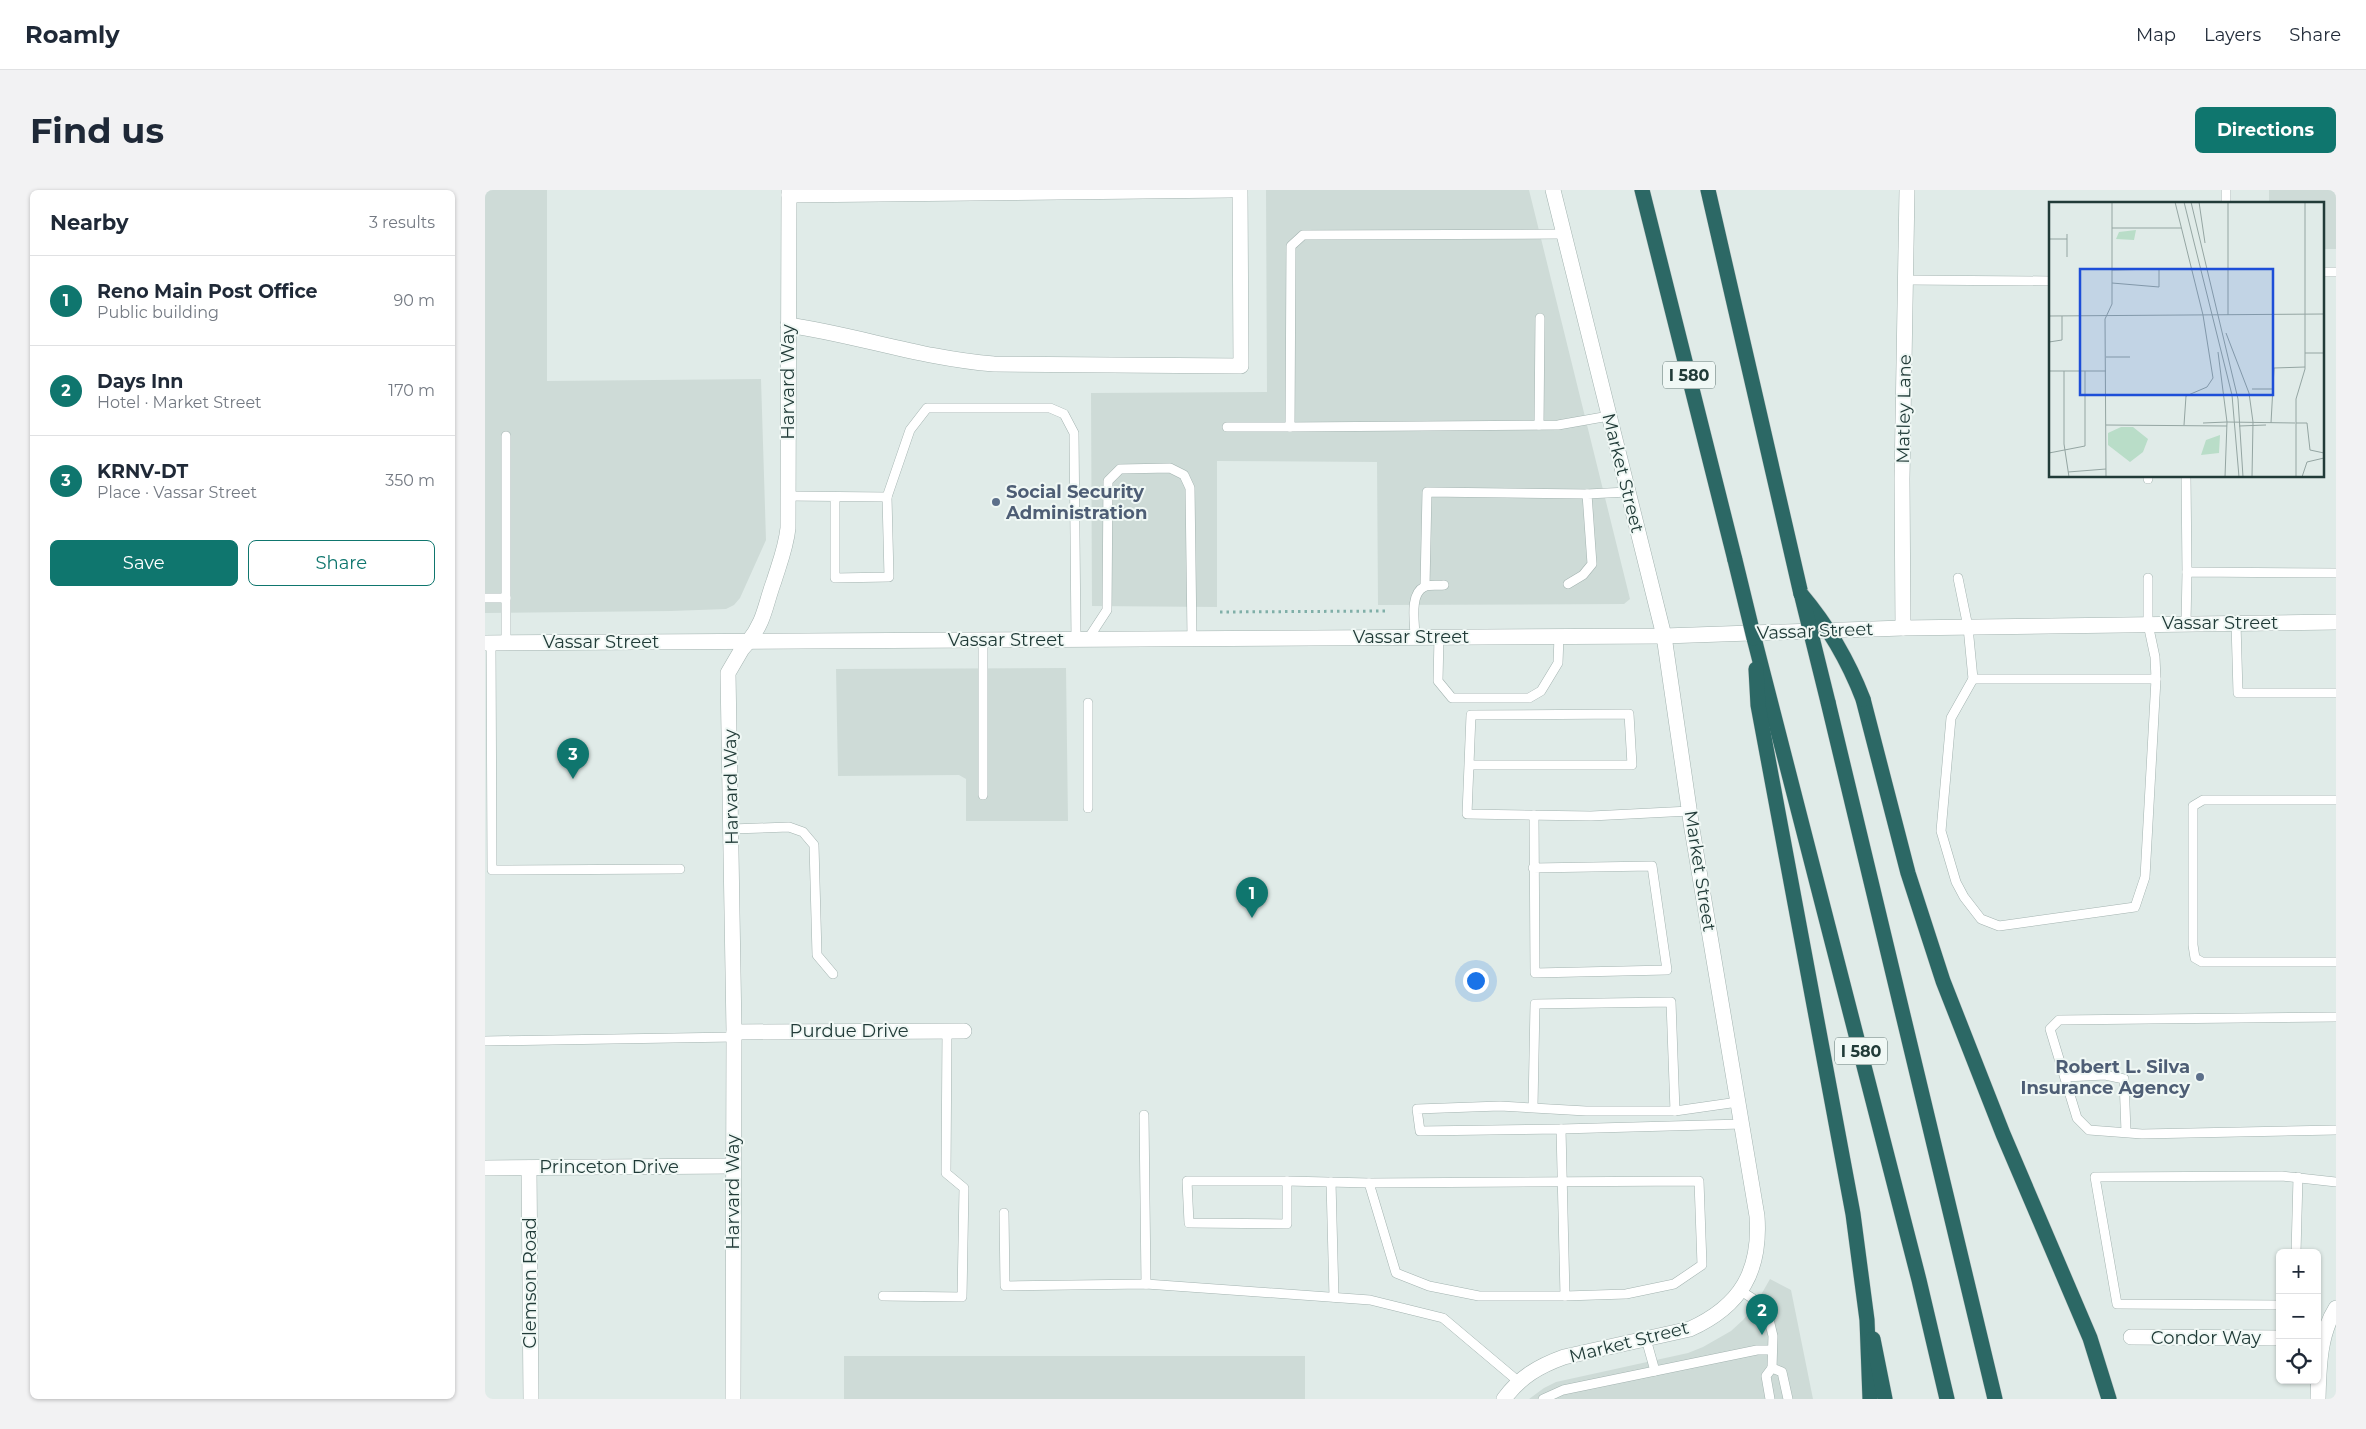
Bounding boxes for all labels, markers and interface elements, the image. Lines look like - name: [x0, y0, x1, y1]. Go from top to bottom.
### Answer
- text: Roamly: [25, 20, 120, 49]
- text: Map: [2136, 24, 2176, 46]
- text: Layers: [2204, 24, 2261, 46]
- text: Share: [2289, 24, 2341, 46]
- button: Directions: [2195, 107, 2336, 153]
- text: Find us: [30, 109, 164, 152]
- inset map: [2049, 202, 2323, 478]
- text: Nearby: [50, 210, 129, 235]
- text: 3 results: [369, 213, 435, 232]
- text: Reno Main Post Office: [97, 280, 318, 303]
- text: 1: [63, 291, 69, 310]
- text: 90 m: [393, 291, 435, 310]
- text: Public building: [97, 303, 219, 322]
- street label: Harvard Way: [777, 324, 799, 440]
- street label: Matley Lane: [1892, 354, 1916, 464]
- road number: I 580: [1663, 362, 1715, 388]
- text: Days Inn: [97, 370, 183, 393]
- text: 2: [61, 381, 71, 400]
- text: 170 m: [388, 381, 435, 400]
- text: Hotel · Market Street: [97, 393, 262, 412]
- street label: Market Street: [1597, 411, 1649, 535]
- text: KRNV-DT: [97, 460, 188, 483]
- text: 3: [61, 471, 71, 490]
- text: 350 m: [385, 471, 435, 490]
- place label: Social Security Administration: [1005, 481, 1147, 524]
- text: Place · Vassar Street: [97, 483, 257, 502]
- marker: Social Security Administration: [990, 496, 1002, 508]
- button: Save: [50, 540, 238, 586]
- button: Share: [248, 540, 435, 586]
- street label: Vassar Street: [2162, 612, 2278, 634]
- street label: Vassar Street: [1756, 618, 1874, 644]
- street label: Vassar Street: [1353, 626, 1469, 648]
- street label: Vassar Street: [948, 629, 1064, 651]
- street label: Vassar Street: [543, 631, 659, 653]
- street label: Harvard Way: [719, 729, 743, 845]
- pin: 3: [557, 738, 589, 779]
- street label: Market Street: [1680, 809, 1720, 933]
- pin: 1: [1236, 877, 1268, 918]
- your location: [1463, 968, 1489, 994]
- street label: Purdue Drive: [789, 1020, 909, 1042]
- road number: I 580: [1835, 1038, 1887, 1064]
- place label: Robert L. Silva Insurance Agency: [2021, 1056, 2190, 1099]
- marker: Robert L. Silva Insurance Agency: [2194, 1071, 2206, 1083]
- street label: Harvard Way: [722, 1134, 744, 1250]
- street label: Princeton Drive: [539, 1156, 679, 1178]
- street label: Clemson Road: [519, 1217, 541, 1349]
- map controls: [2276, 1249, 2321, 1384]
- button: +: [2276, 1249, 2321, 1294]
- pin: 2: [1746, 1294, 1778, 1335]
- button: −: [2276, 1294, 2321, 1339]
- street label: Market Street: [1567, 1316, 1691, 1368]
- street label: Condor Way: [2151, 1327, 2261, 1349]
- button: locate: [2276, 1339, 2321, 1384]

